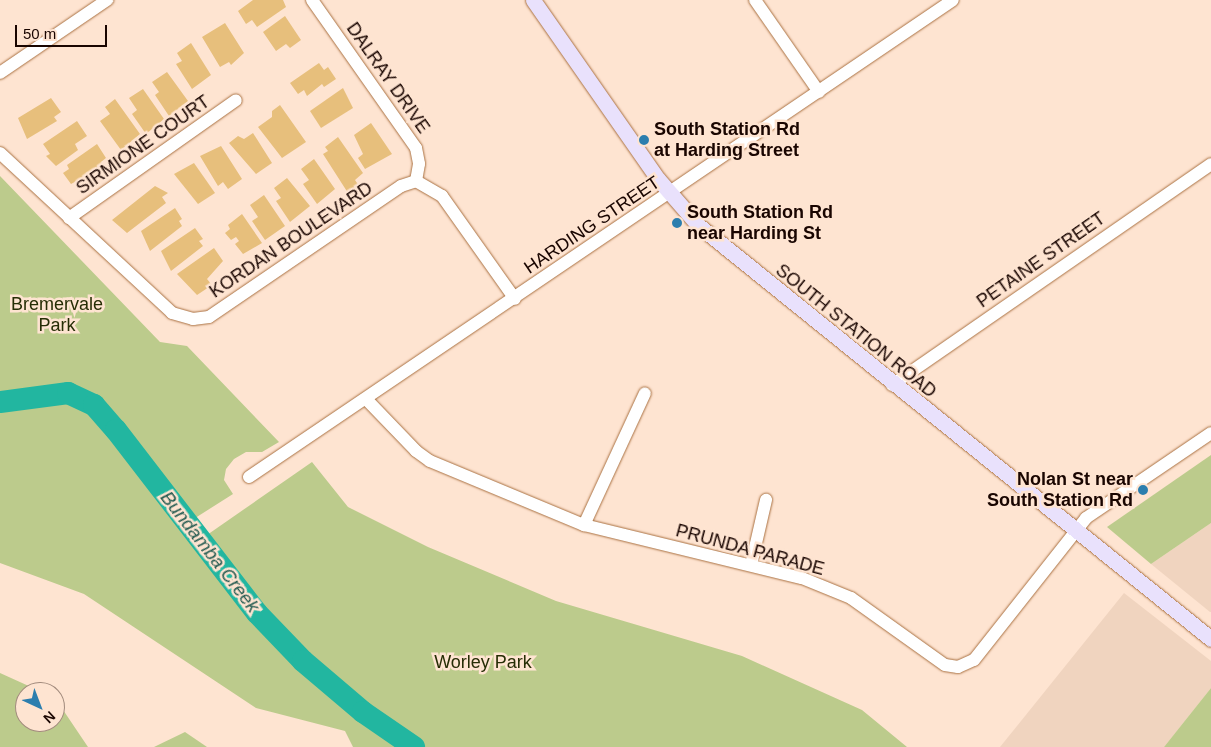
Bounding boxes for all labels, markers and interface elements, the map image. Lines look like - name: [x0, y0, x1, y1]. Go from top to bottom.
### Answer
- scale bar: [18, 15, 110, 47]
- street label: DALRAY DRIVE: [342, 18, 434, 138]
- text: 50 m: [23, 25, 56, 42]
- street label: SIRMIONE COURT: [72, 91, 214, 199]
- place label: South Station Rd at Harding Street: [654, 119, 800, 162]
- marker: South Station Rd at Harding Street: [638, 134, 650, 146]
- street label: HARDING STREET: [520, 172, 664, 278]
- street label: KORDAN BOULEVARD: [205, 177, 377, 303]
- place label: South Station Rd near Harding St: [687, 202, 833, 244]
- street label: PETAINE STREET: [973, 208, 1109, 312]
- marker: South Station Rd near Harding St: [671, 217, 683, 229]
- street label: SOUTH STATION ROAD: [771, 260, 941, 402]
- park label: Bremervale Park: [11, 294, 103, 336]
- place label: Nolan St near South Station Rd: [987, 469, 1133, 512]
- marker: Nolan St near South Station Rd: [1137, 484, 1149, 496]
- water label: Bundamba Creek: [156, 487, 264, 617]
- street label: PRUNDA PARADE: [673, 520, 827, 580]
- park label: Worley Park: [434, 651, 532, 673]
- north arrow: [15, 682, 65, 732]
- text: N: [40, 708, 59, 727]

